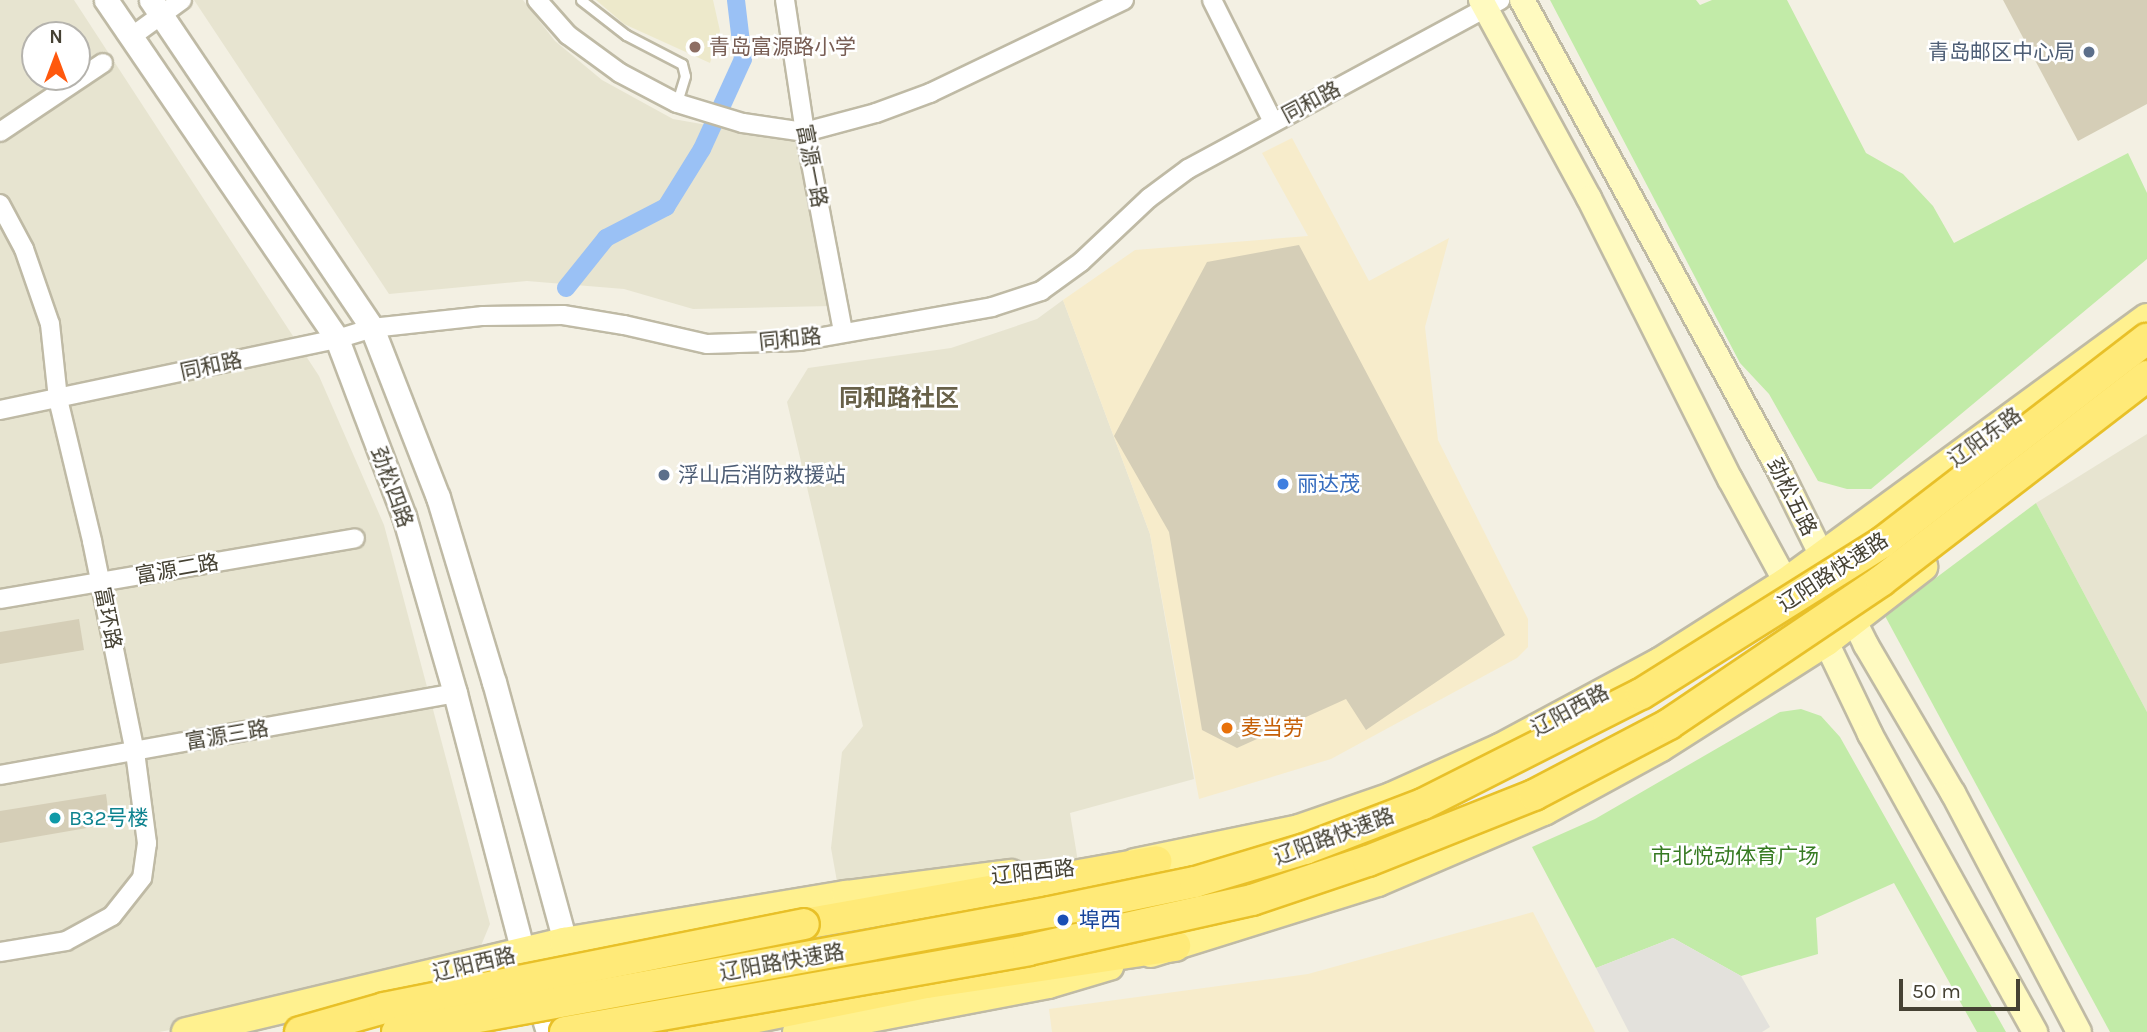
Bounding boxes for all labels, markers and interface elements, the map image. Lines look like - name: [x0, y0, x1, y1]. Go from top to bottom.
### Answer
- north arrow: [21, 21, 91, 91]
- text: N: [49, 26, 63, 48]
- place label: 青岛富源路小学: [709, 34, 856, 60]
- marker: 青岛富源路小学: [687, 39, 703, 55]
- place label: 青岛邮区中心局: [1928, 39, 2075, 65]
- marker: 青岛邮区中心局: [2081, 44, 2097, 60]
- street label: 同和路: [1277, 76, 1345, 128]
- street label: 富源一路: [792, 122, 832, 210]
- street label: 同和路: [757, 323, 823, 355]
- street label: 同和路: [178, 347, 244, 385]
- district label: 同和路社区: [839, 385, 959, 413]
- street label: 辽阳东路: [1944, 402, 2026, 472]
- street label: 劲松四路: [366, 443, 418, 531]
- street label: 劲松五路: [1762, 454, 1822, 540]
- place label: 浮山后消防救援站: [678, 462, 846, 488]
- marker: 浮山后消防救援站: [656, 467, 672, 483]
- place label: 丽达茂: [1297, 471, 1360, 497]
- marker: 丽达茂: [1275, 476, 1291, 492]
- street label: 辽阳路快速路: [1773, 527, 1893, 617]
- street label: 富源二路: [133, 549, 221, 589]
- street label: 富环路: [90, 585, 126, 651]
- street label: 辽阳西路: [1527, 679, 1613, 741]
- street label: 富源三路: [183, 715, 271, 755]
- place label: 麦当劳: [1241, 715, 1304, 741]
- marker: 麦当劳: [1219, 720, 1235, 736]
- street label: 辽阳路快速路: [1270, 803, 1398, 869]
- place label: B32号楼: [69, 805, 149, 831]
- marker: B32号楼: [47, 810, 63, 826]
- park label: 市北悦动体育广场: [1651, 843, 1819, 869]
- street label: 辽阳西路: [990, 855, 1076, 889]
- place label: 埠西: [1079, 907, 1121, 933]
- marker: 埠西: [1053, 910, 1073, 930]
- street label: 辽阳路快速路: [718, 939, 846, 985]
- street label: 辽阳西路: [430, 942, 518, 986]
- scale bar: [1902, 965, 2023, 1009]
- text: 50 m: [1912, 979, 1961, 1003]

